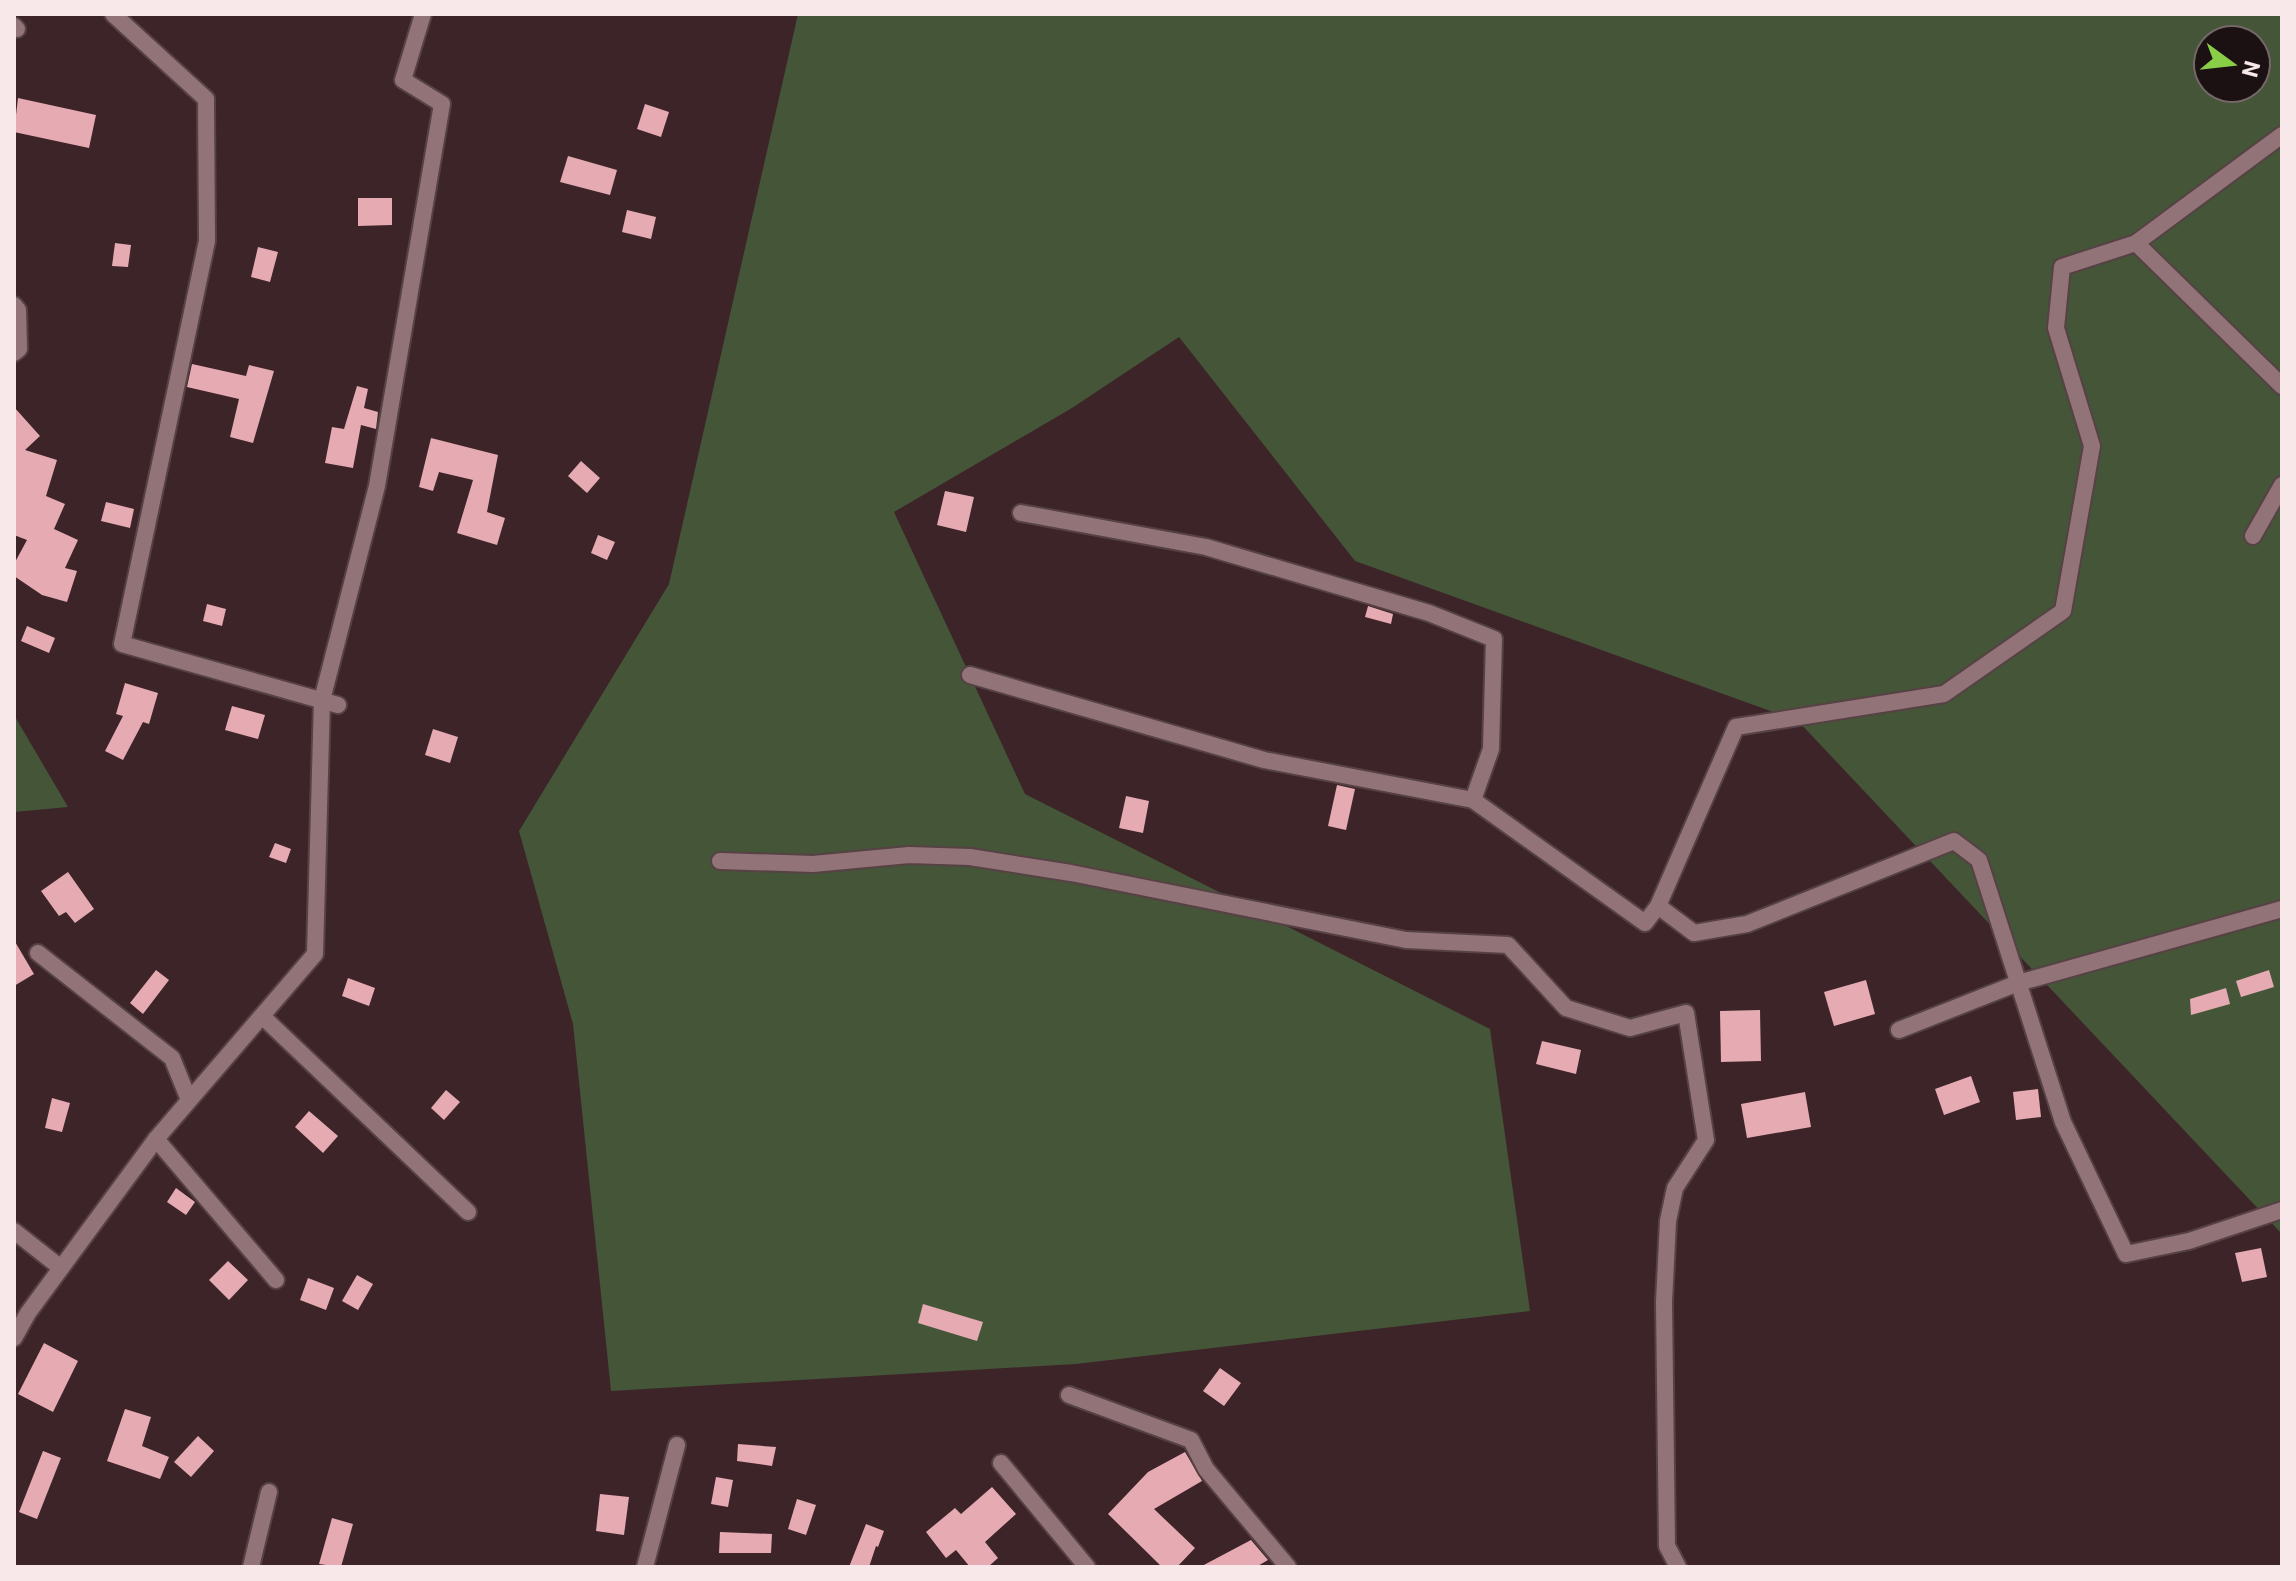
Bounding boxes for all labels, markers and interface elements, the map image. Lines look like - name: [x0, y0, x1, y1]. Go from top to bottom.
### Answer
- north arrow: [2192, 24, 2272, 104]
- text: N: [2237, 58, 2265, 80]

